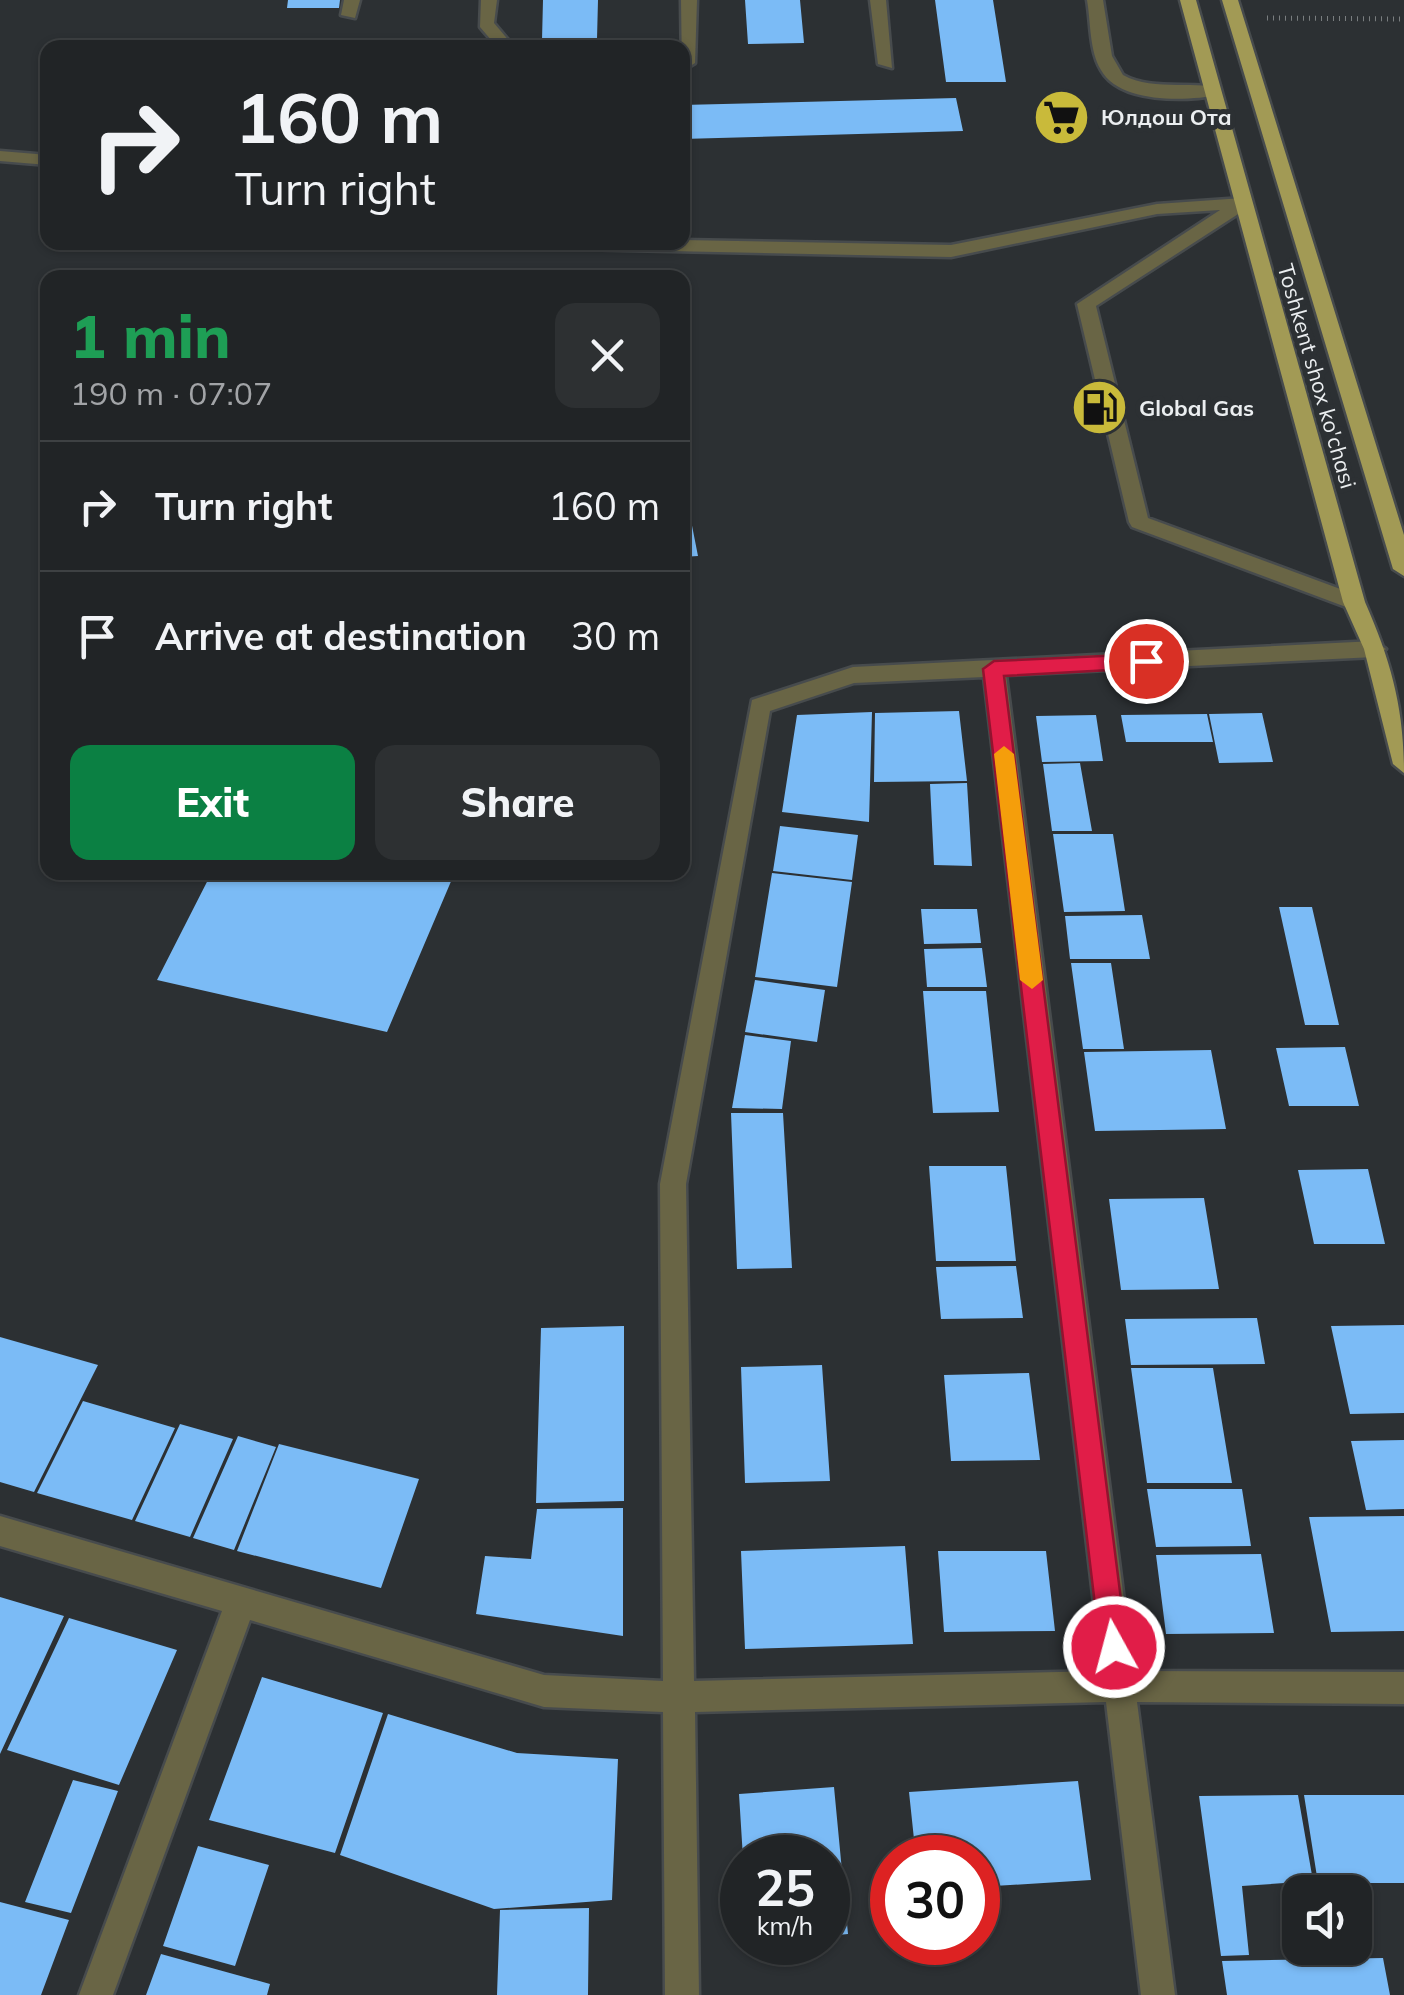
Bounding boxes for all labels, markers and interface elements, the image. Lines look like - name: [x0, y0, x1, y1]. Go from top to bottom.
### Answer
- text: 160 m: [235, 73, 443, 161]
- icon: right: [70, 80, 200, 210]
- supermarket icon: Юлдош Ота: [1032, 87, 1092, 147]
- place label: Юлдош Ота: [1101, 103, 1232, 131]
- text: Turn right: [235, 160, 436, 216]
- street label: Toshkent shox ko'chasi: [1271, 260, 1363, 492]
- text: 1 min: [70, 298, 231, 373]
- button: close: [555, 303, 660, 408]
- text: 190 m · 07:07: [70, 373, 272, 413]
- fuel station icon: Global Gas: [1070, 378, 1130, 438]
- place label: Global Gas: [1139, 394, 1254, 422]
- icon: right: [70, 479, 125, 534]
- text: Turn right: [155, 482, 332, 530]
- text: 160 m: [548, 482, 660, 530]
- icon: arrive: [70, 609, 125, 664]
- text: Arrive at destination: [155, 612, 527, 660]
- text: 30 m: [571, 612, 660, 660]
- pin: [1104, 619, 1189, 704]
- icon: arrive: [1119, 634, 1174, 689]
- button: Exit: [70, 745, 355, 860]
- button: Share: [375, 745, 660, 860]
- position arrow: [1062, 1595, 1166, 1699]
- speed limit sign: 30: [870, 1835, 1000, 1965]
- text: 25: [755, 1856, 815, 1919]
- map controls: [1282, 1875, 1372, 1965]
- button: sound: [1282, 1875, 1372, 1965]
- text: km/h: [757, 1910, 813, 1941]

